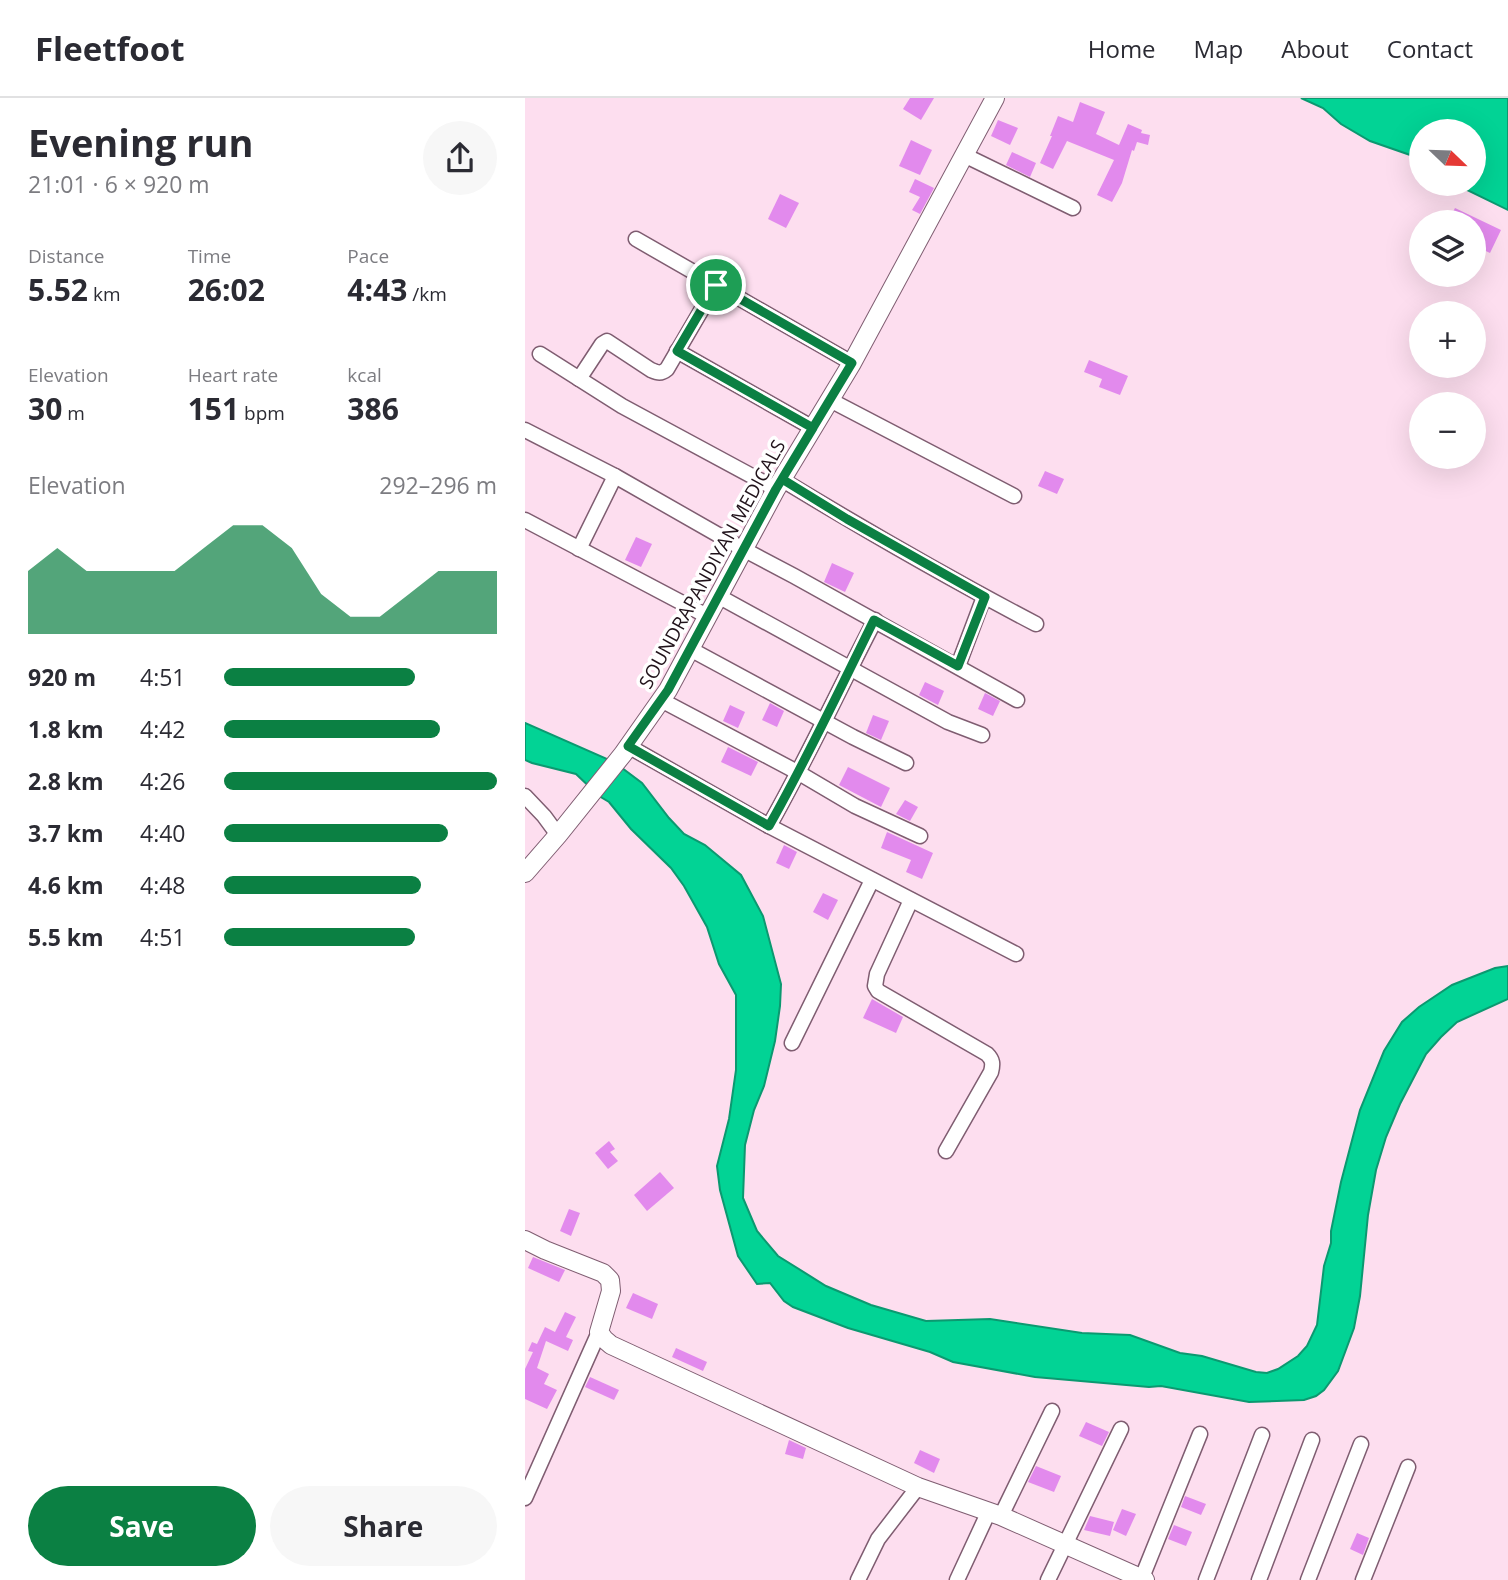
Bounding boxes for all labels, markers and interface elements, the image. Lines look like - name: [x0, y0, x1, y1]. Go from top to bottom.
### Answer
- text: Fleetfoot: [35, 26, 184, 71]
- text: Home: [1088, 32, 1156, 65]
- text: Map: [1194, 32, 1243, 65]
- text: About: [1281, 32, 1349, 65]
- text: Contact: [1387, 32, 1473, 65]
- text: Evening run: [28, 116, 253, 168]
- north arrow: [1409, 119, 1486, 196]
- map controls: [1409, 119, 1486, 469]
- button: share: [423, 121, 497, 195]
- text: 21:01 · 6 × 920 m: [28, 168, 210, 200]
- button: layers: [1409, 210, 1486, 287]
- text: Distance: [28, 243, 104, 269]
- text: Time: [188, 243, 231, 269]
- text: Pace: [347, 243, 389, 269]
- pin: [686, 255, 746, 315]
- icon: arrive: [697, 266, 735, 304]
- text: 5.52: [28, 269, 88, 310]
- text: 26:02: [188, 269, 265, 310]
- text: 4:43: [347, 269, 407, 310]
- text: km: [88, 281, 121, 307]
- text: /km: [407, 281, 447, 307]
- button: +: [1409, 301, 1486, 378]
- text: Elevation: [28, 362, 109, 388]
- text: Heart rate: [188, 362, 278, 388]
- text: kcal: [347, 362, 382, 388]
- text: 30: [28, 388, 62, 429]
- text: 151: [188, 388, 239, 429]
- text: 386: [347, 388, 399, 429]
- button: −: [1409, 392, 1486, 469]
- text: m: [62, 400, 85, 426]
- text: bpm: [239, 400, 285, 426]
- street label: SOUNDRAPANDIYAN MEDICALS: [633, 435, 791, 693]
- text: Elevation: [28, 469, 126, 501]
- text: 292–296 m: [379, 469, 497, 501]
- text: 920 m: [28, 661, 96, 693]
- text: 4:51: [140, 661, 186, 693]
- text: 1.8 km: [28, 713, 104, 745]
- text: 4:42: [140, 713, 186, 745]
- text: 2.8 km: [28, 765, 104, 797]
- text: 4:26: [140, 765, 186, 797]
- text: 3.7 km: [28, 817, 104, 849]
- text: 4:40: [140, 817, 186, 849]
- text: 4.6 km: [28, 869, 104, 901]
- text: 4:48: [140, 869, 186, 901]
- text: 5.5 km: [28, 921, 104, 953]
- text: 4:51: [140, 921, 186, 953]
- button: Save: [28, 1486, 256, 1566]
- button: Share: [270, 1486, 497, 1566]

